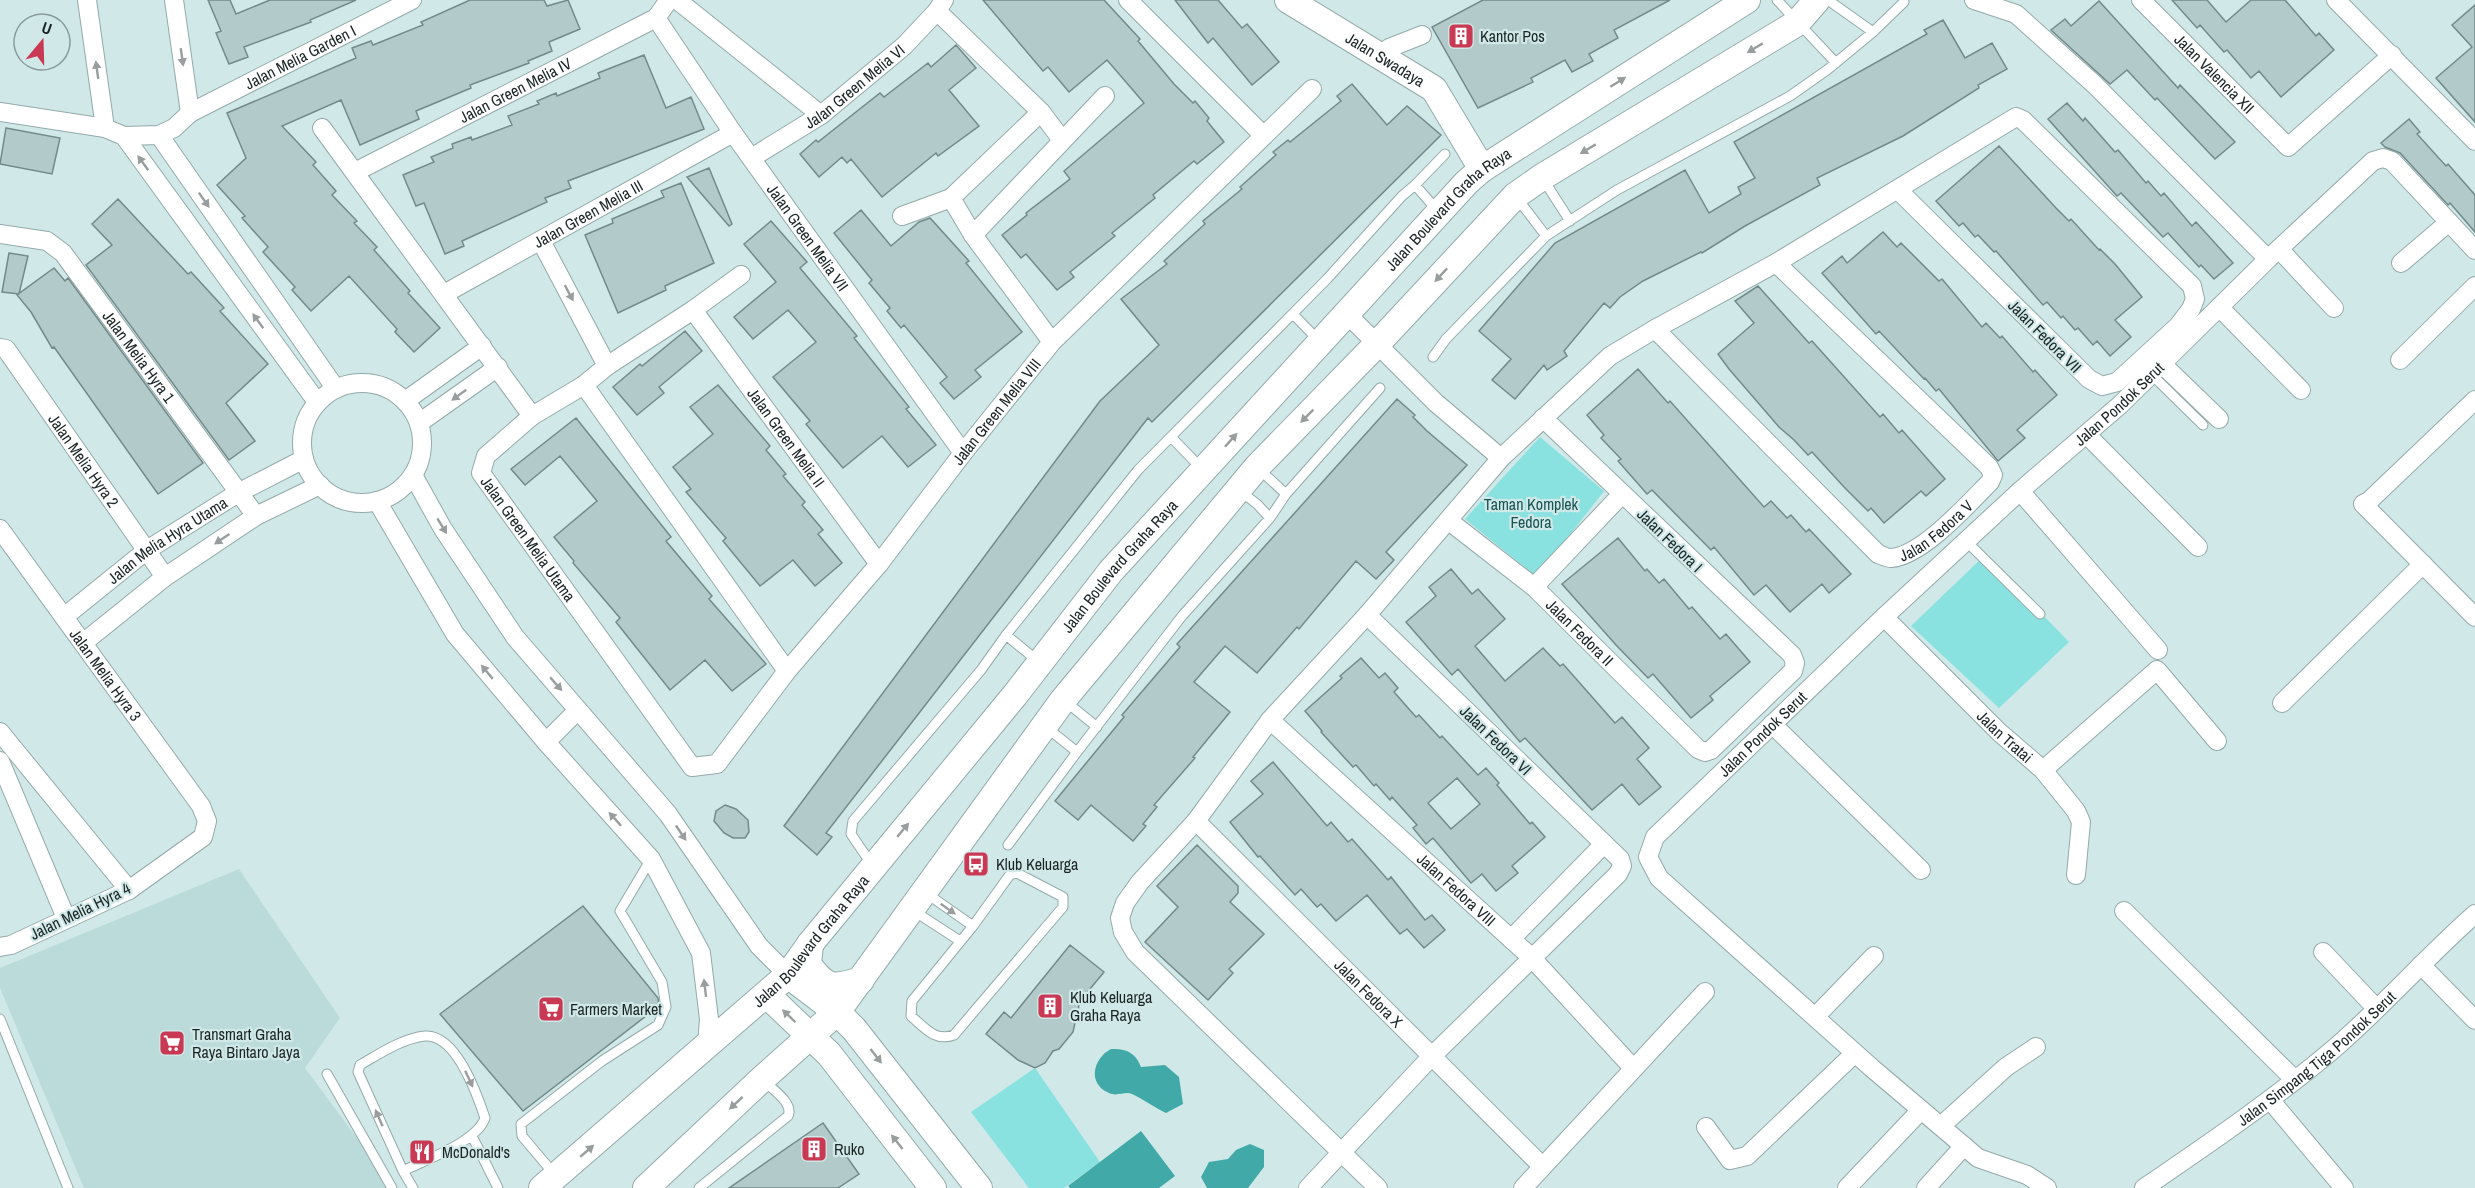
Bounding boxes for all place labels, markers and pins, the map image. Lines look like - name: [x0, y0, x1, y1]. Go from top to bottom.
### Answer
- building icon: Kantor Pos: [1446, 21, 1476, 51]
- place label: Kantor Pos: [1480, 25, 1545, 47]
- bus stop icon: Klub Keluarga: [961, 849, 991, 879]
- place label: Klub Keluarga: [996, 853, 1079, 875]
- place label: Klub Keluarga Graha Raya: [1070, 986, 1153, 1026]
- building icon: Klub Keluarga Graha Raya: [1035, 991, 1065, 1021]
- supermarket icon: Farmers Market: [536, 994, 566, 1024]
- place label: Farmers Market: [570, 998, 662, 1020]
- place label: Transmart Graha Raya Bintaro Jaya: [192, 1023, 301, 1063]
- supermarket icon: Transmart Graha Raya Bintaro Jaya: [157, 1028, 187, 1058]
- building icon: Ruko: [799, 1134, 829, 1164]
- restaurant icon: McDonald's: [407, 1137, 437, 1167]
- place label: Ruko: [834, 1138, 865, 1160]
- place label: McDonald's: [442, 1141, 510, 1163]

